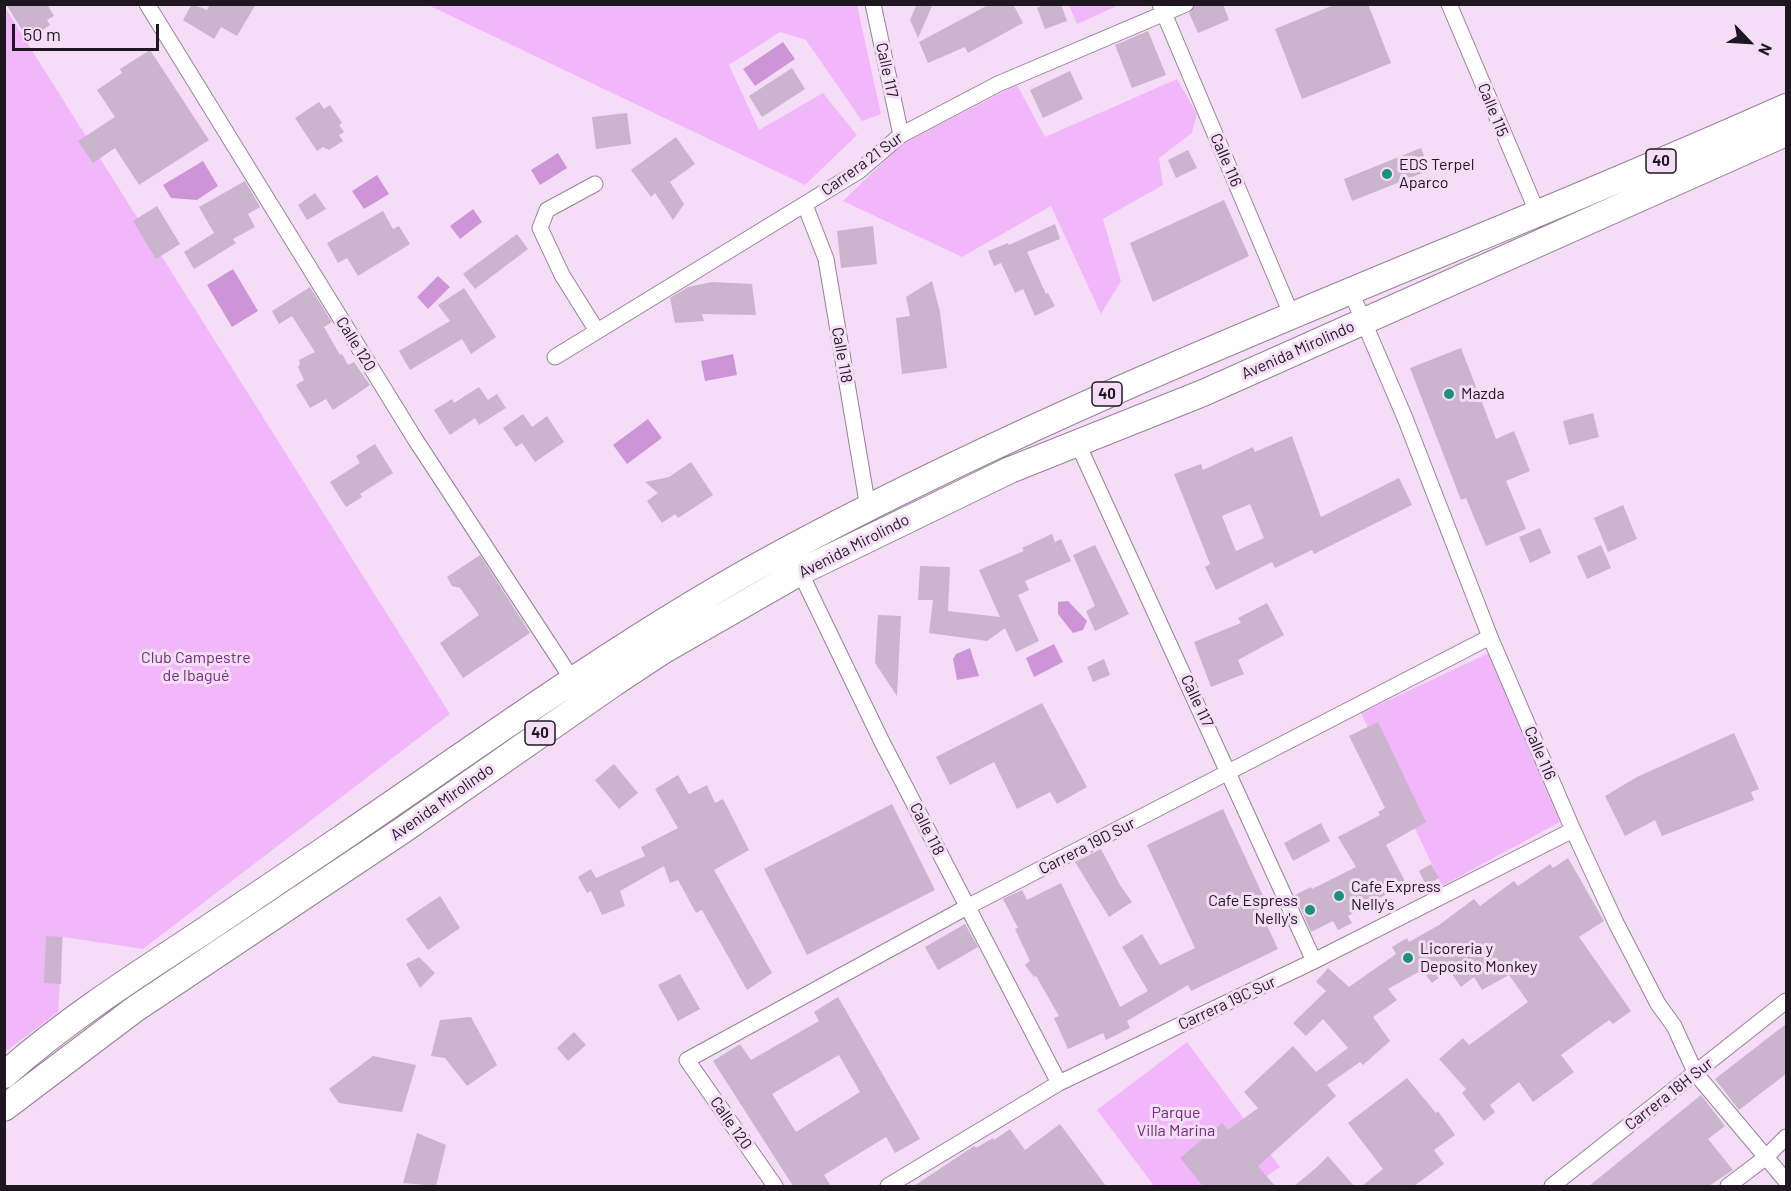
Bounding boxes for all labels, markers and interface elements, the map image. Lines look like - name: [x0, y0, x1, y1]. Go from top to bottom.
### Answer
- scale bar: [15, 12, 162, 50]
- north arrow: [1719, 12, 1779, 72]
- text: 50 m: [23, 23, 61, 45]
- street label: Calle 117: [872, 41, 902, 99]
- text: N: [1755, 41, 1777, 59]
- street label: Calle 115: [1474, 80, 1512, 140]
- street label: Carrera 21 Sur: [818, 128, 906, 200]
- street label: Calle 116: [1206, 130, 1246, 190]
- road number: 40: [1646, 149, 1676, 173]
- place label: EDS Terpel Aparco: [1399, 155, 1474, 193]
- marker: EDS Terpel Aparco: [1380, 167, 1394, 181]
- street label: Calle 120: [332, 313, 380, 375]
- street label: Avenida Mirolindo: [1239, 316, 1357, 384]
- street label: Calle 118: [828, 326, 856, 384]
- road number: 40: [1092, 382, 1122, 406]
- place label: Mazda: [1461, 384, 1505, 404]
- marker: Mazda: [1442, 387, 1456, 401]
- street label: Avenida Mirolindo: [795, 510, 913, 582]
- park label: Club Campestre de Ibagué: [141, 648, 251, 686]
- street label: Calle 117: [1177, 672, 1217, 730]
- road number: 40: [525, 721, 555, 745]
- street label: Calle 116: [1520, 723, 1560, 783]
- street label: Avenida Mirolindo: [387, 759, 497, 845]
- street label: Calle 118: [906, 799, 948, 859]
- street label: Carrera 19D Sur: [1036, 813, 1138, 879]
- place label: Cafe Express Nelly's: [1351, 877, 1441, 915]
- marker: Cafe Express Nelly's: [1332, 889, 1346, 903]
- place label: Cafe Espress Nelly's: [1208, 891, 1298, 929]
- marker: Cafe Espress Nelly's: [1303, 903, 1317, 917]
- place label: Licoreria y Deposito Monkey: [1420, 939, 1537, 977]
- marker: Licoreria y Deposito Monkey: [1401, 951, 1415, 965]
- street label: Carrera 19C Sur: [1175, 972, 1279, 1034]
- street label: Carrera 18H Sur: [1621, 1054, 1717, 1134]
- street label: Calle 120: [706, 1093, 756, 1153]
- park label: Parque Villa Marina: [1137, 1103, 1215, 1141]

